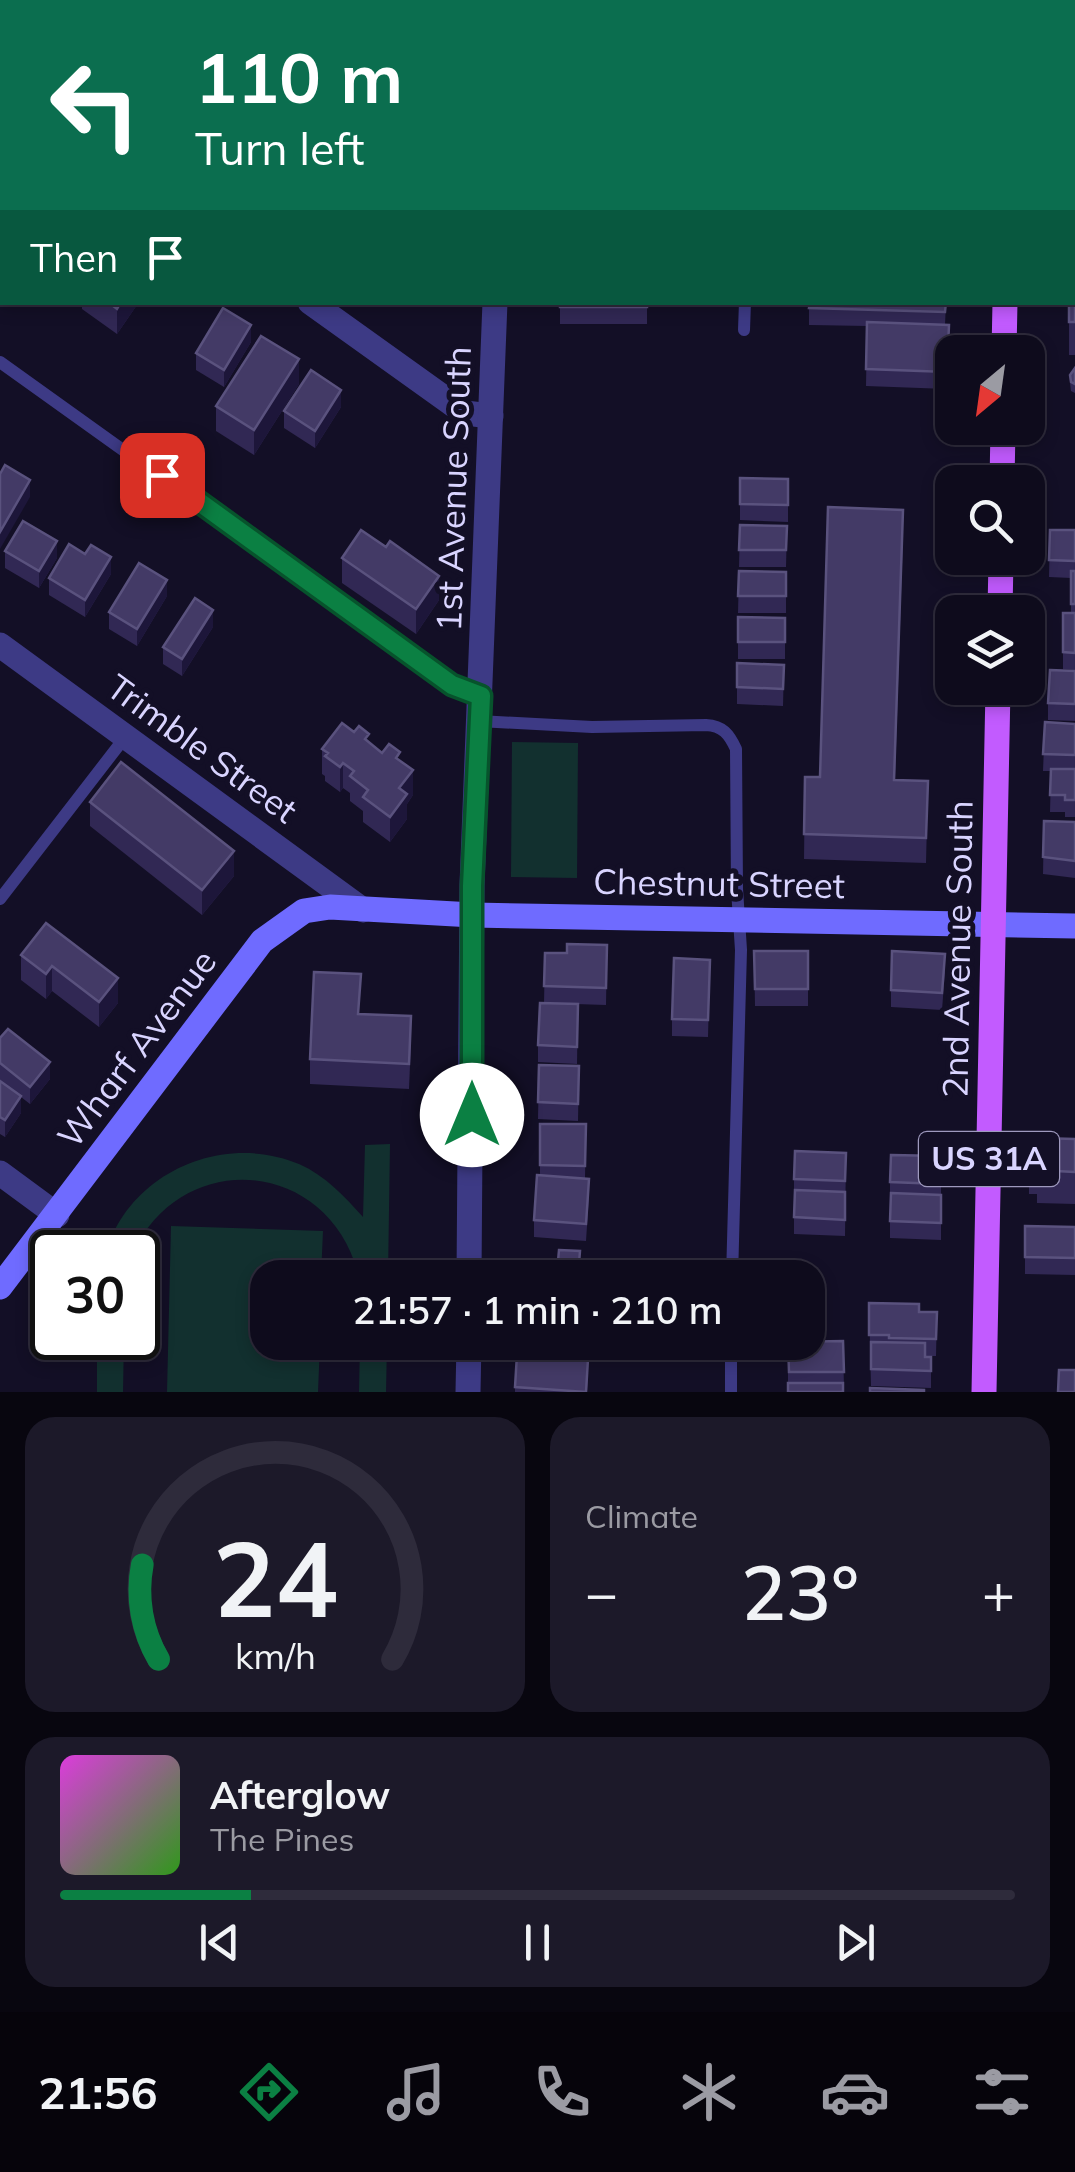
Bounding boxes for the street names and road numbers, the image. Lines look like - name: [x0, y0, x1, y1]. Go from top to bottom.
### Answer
- street label: 1st Avenue South: [426, 346, 480, 632]
- street label: Trimble Street: [99, 664, 306, 832]
- street label: 2nd Avenue South: [932, 800, 982, 1098]
- street label: Chestnut Street: [593, 859, 845, 907]
- street label: Wharf Avenue: [47, 941, 225, 1156]
- road number: US 31A: [919, 1132, 1059, 1186]

